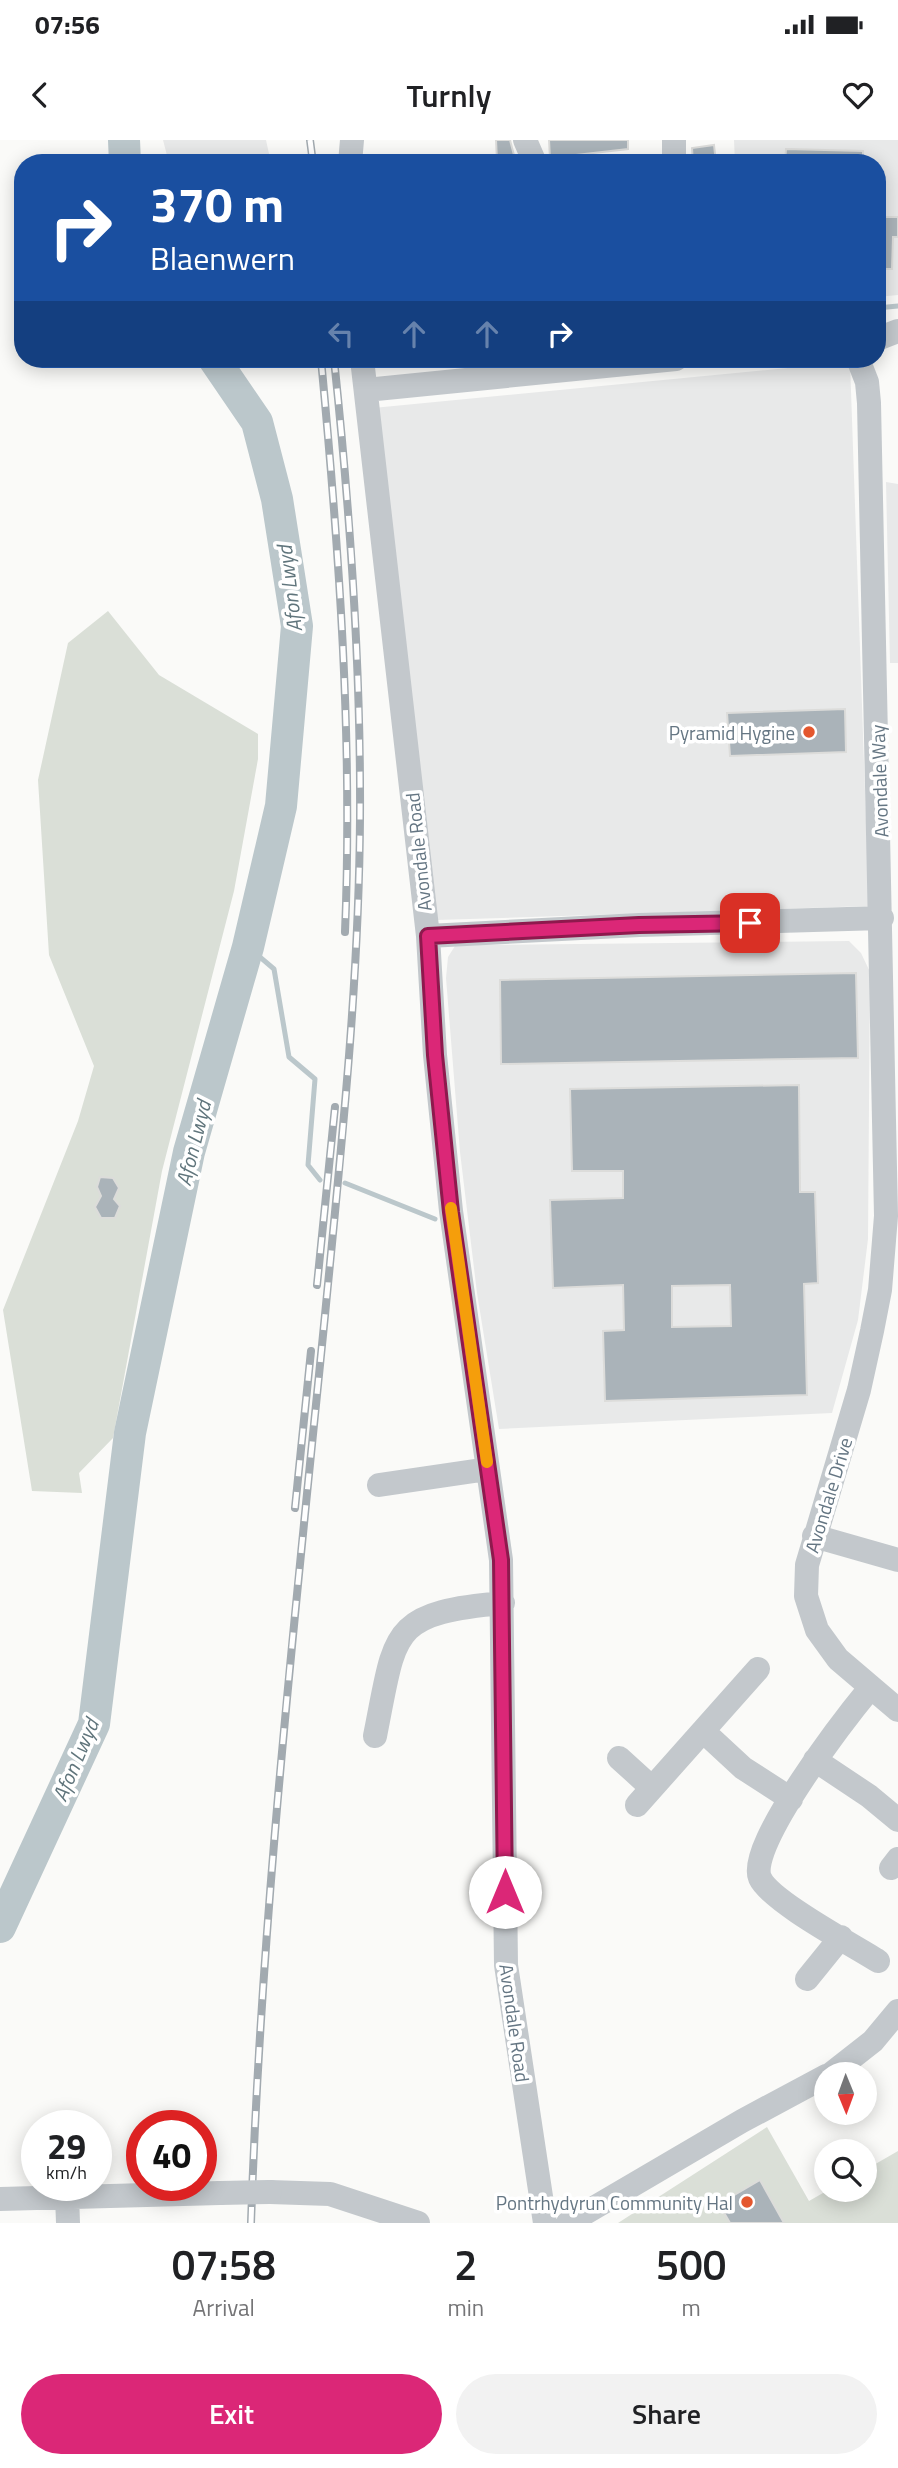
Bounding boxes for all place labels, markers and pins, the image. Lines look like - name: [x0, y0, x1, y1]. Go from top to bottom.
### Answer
- place label: Pyramid Hygine: [669, 718, 795, 747]
- marker: Pyramid Hygine: [801, 724, 817, 740]
- pin: [720, 893, 780, 953]
- place label: Pontrhydyrun Community Hal: [496, 2188, 733, 2217]
- marker: Pontrhydyrun Community Hal: [739, 2194, 755, 2210]

